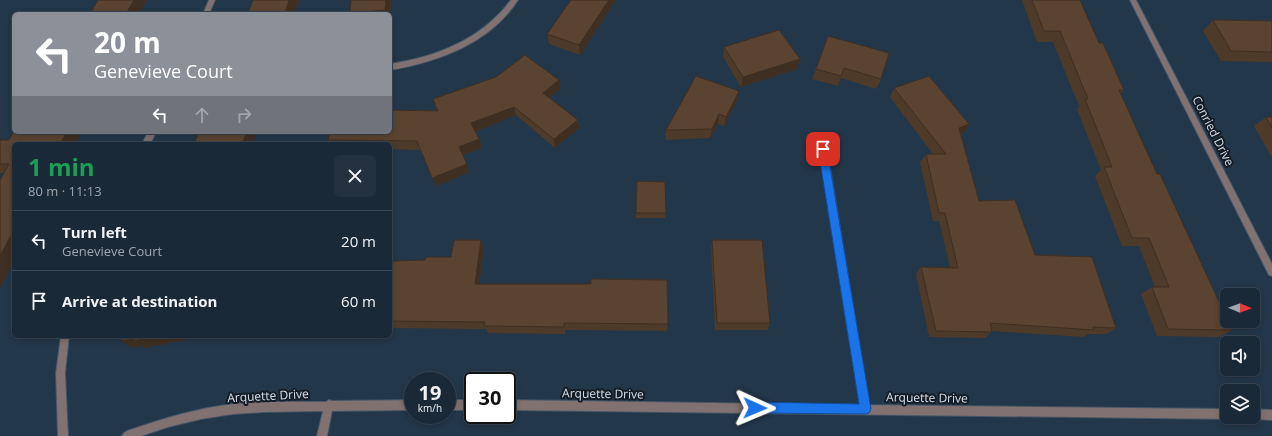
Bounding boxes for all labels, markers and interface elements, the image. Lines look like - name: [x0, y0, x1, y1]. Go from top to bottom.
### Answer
- text: 20 m: [94, 23, 161, 61]
- icon: left: [28, 28, 80, 80]
- text: Genevieve Court: [94, 59, 233, 83]
- street label: Conried Drive: [1188, 93, 1239, 169]
- icon: left: [149, 104, 171, 126]
- icon: ahead: [191, 104, 213, 126]
- icon: right: [233, 104, 255, 126]
- pin: [806, 132, 840, 166]
- icon: arrive: [812, 138, 834, 160]
- text: 1 min: [28, 150, 95, 183]
- button: close: [334, 155, 376, 197]
- text: 80 m · 11:13: [28, 182, 102, 200]
- text: Turn left: [62, 222, 127, 242]
- icon: left: [28, 230, 50, 252]
- text: 20 m: [341, 231, 376, 251]
- text: Genevieve Court: [62, 242, 162, 260]
- north arrow: [1220, 288, 1260, 328]
- map controls: [1220, 288, 1260, 424]
- icon: arrive: [28, 290, 50, 312]
- text: Arrive at destination: [62, 291, 217, 311]
- text: 60 m: [341, 291, 376, 311]
- button: sound: [1220, 336, 1260, 376]
- speed limit sign: 30: [464, 372, 516, 424]
- text: 19: [419, 379, 441, 406]
- street label: Arquette Drive: [562, 384, 644, 403]
- button: layers: [1220, 384, 1260, 424]
- street label: Arquette Drive: [227, 385, 309, 406]
- position arrow: [734, 387, 776, 429]
- street label: Arquette Drive: [886, 388, 968, 407]
- text: km/h: [418, 401, 442, 415]

